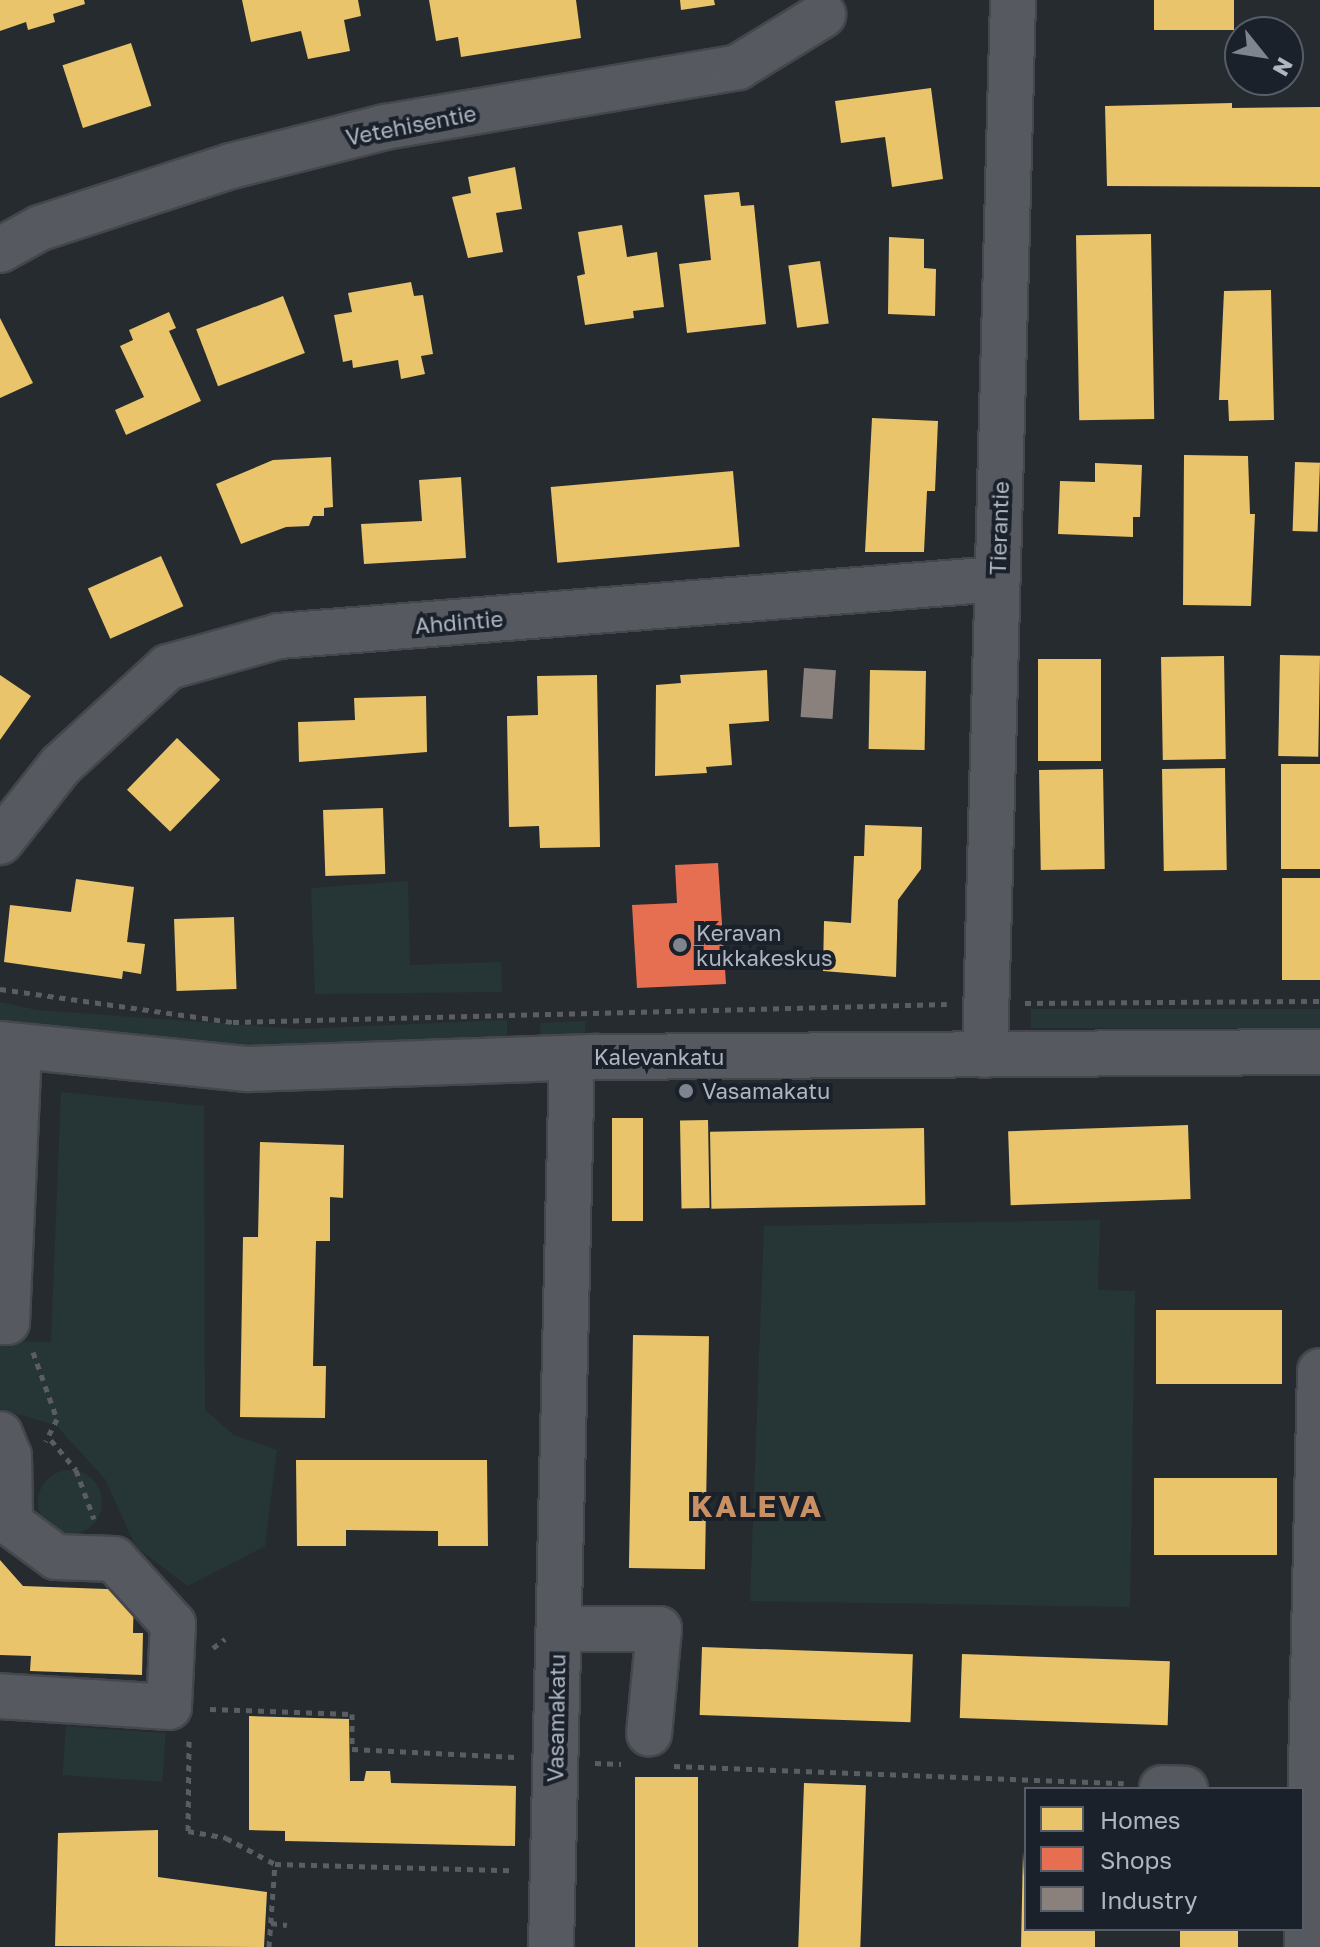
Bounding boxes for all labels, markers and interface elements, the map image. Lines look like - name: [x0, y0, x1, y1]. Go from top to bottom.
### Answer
- north arrow: [1224, 16, 1304, 96]
- text: N: [1268, 53, 1299, 81]
- street label: Vetehisentie: [344, 99, 478, 151]
- street label: Tierantie: [984, 481, 1014, 575]
- street label: Ahdintie: [414, 605, 504, 639]
- place label: Keravan kukkakeskus: [696, 919, 833, 970]
- marker: Keravan kukkakeskus: [671, 936, 689, 954]
- street label: Kalevankatu: [594, 1044, 724, 1070]
- place label: Vasamakatu: [702, 1078, 830, 1104]
- marker: Vasamakatu: [677, 1082, 695, 1100]
- district label: KALEVA: [691, 1488, 823, 1524]
- street label: Vasamakatu: [542, 1654, 570, 1782]
- legend: [1024, 1787, 1304, 1931]
- text: Homes: [1100, 1805, 1181, 1834]
- text: Shops: [1100, 1845, 1172, 1874]
- text: Industry: [1100, 1885, 1197, 1914]

